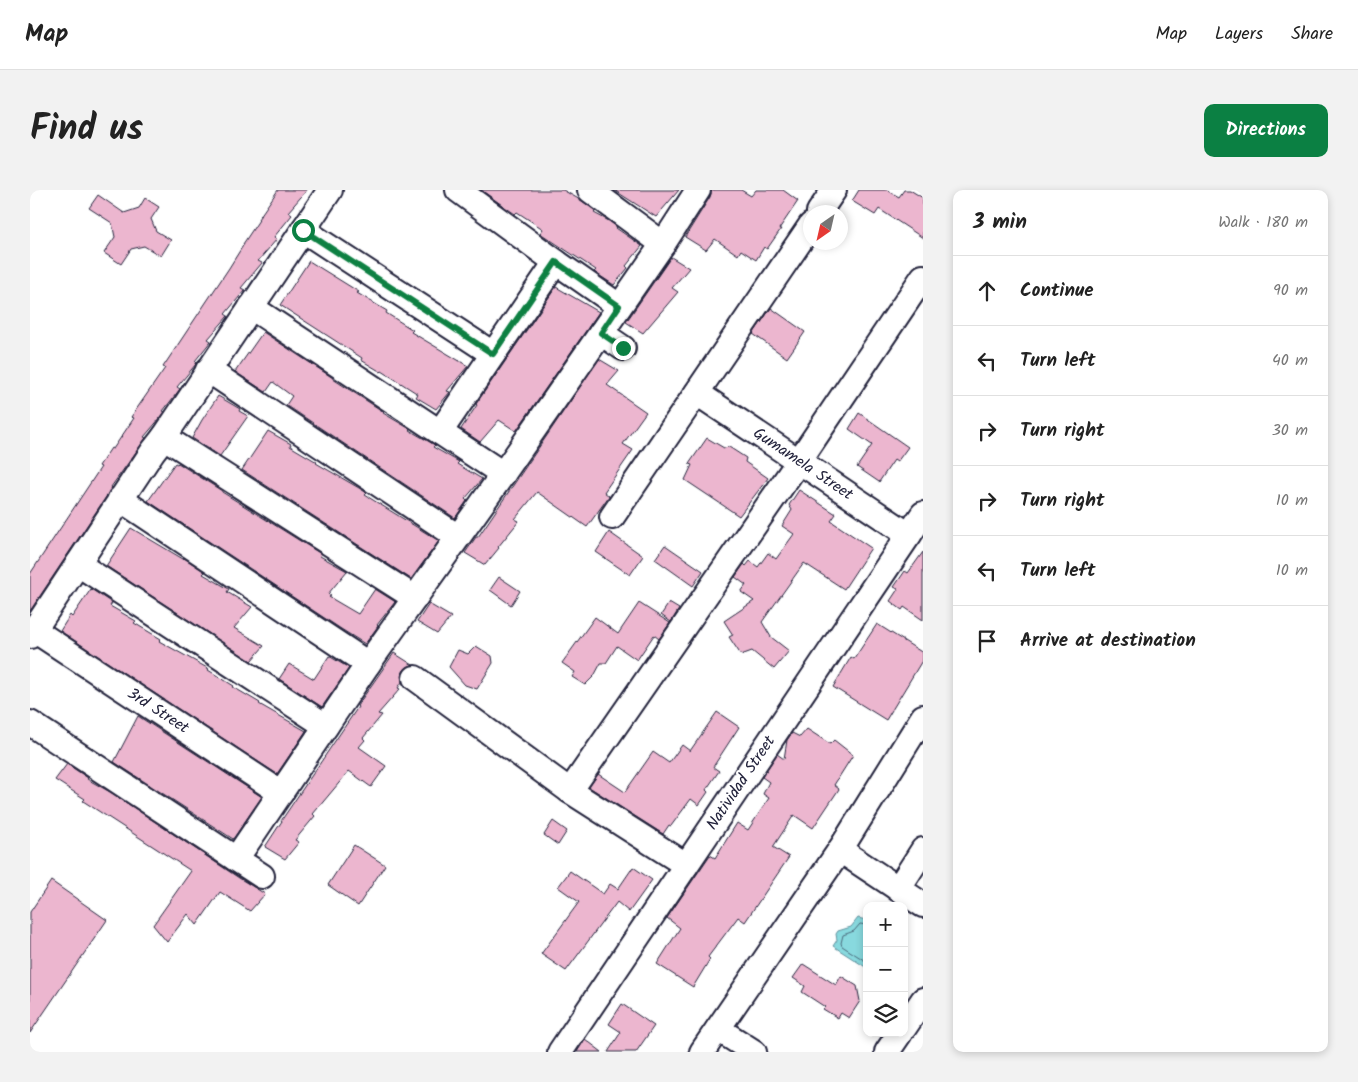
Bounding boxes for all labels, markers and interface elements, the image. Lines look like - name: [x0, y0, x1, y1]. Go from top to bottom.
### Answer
- text: Map: [25, 15, 68, 54]
- text: Map: [1156, 20, 1187, 49]
- text: Layers: [1215, 20, 1263, 49]
- text: Share: [1291, 20, 1333, 49]
- text: Find us: [30, 102, 143, 158]
- button: Directions: [1204, 104, 1328, 157]
- north arrow: [803, 205, 848, 250]
- text: 3 min: [973, 206, 1027, 239]
- text: Walk · 180 m: [1218, 210, 1308, 235]
- route start: [292, 219, 315, 242]
- text: Continue: [1020, 276, 1093, 306]
- icon: ahead: [973, 277, 1001, 305]
- text: 90 m: [1273, 278, 1308, 303]
- route end: [612, 337, 635, 360]
- text: Turn left: [1020, 346, 1095, 376]
- icon: left: [973, 347, 1001, 375]
- text: 40 m: [1272, 348, 1308, 373]
- text: Turn right: [1020, 416, 1105, 446]
- icon: right: [973, 417, 1001, 445]
- text: 30 m: [1272, 418, 1308, 443]
- street label: Gumamela Street: [748, 421, 859, 507]
- text: Turn right: [1020, 486, 1105, 516]
- icon: right: [973, 487, 1001, 515]
- text: 10 m: [1276, 488, 1308, 513]
- text: Turn left: [1020, 556, 1095, 586]
- icon: left: [973, 557, 1001, 585]
- text: 10 m: [1276, 558, 1308, 583]
- text: Arrive at destination: [1020, 626, 1196, 656]
- icon: arrive: [973, 627, 1001, 655]
- street label: 3rd Street: [122, 682, 195, 741]
- street label: Natividad Street: [700, 730, 782, 835]
- map controls: [863, 902, 908, 1037]
- button: +: [863, 902, 908, 947]
- button: −: [863, 947, 908, 992]
- button: layers: [863, 992, 908, 1037]

